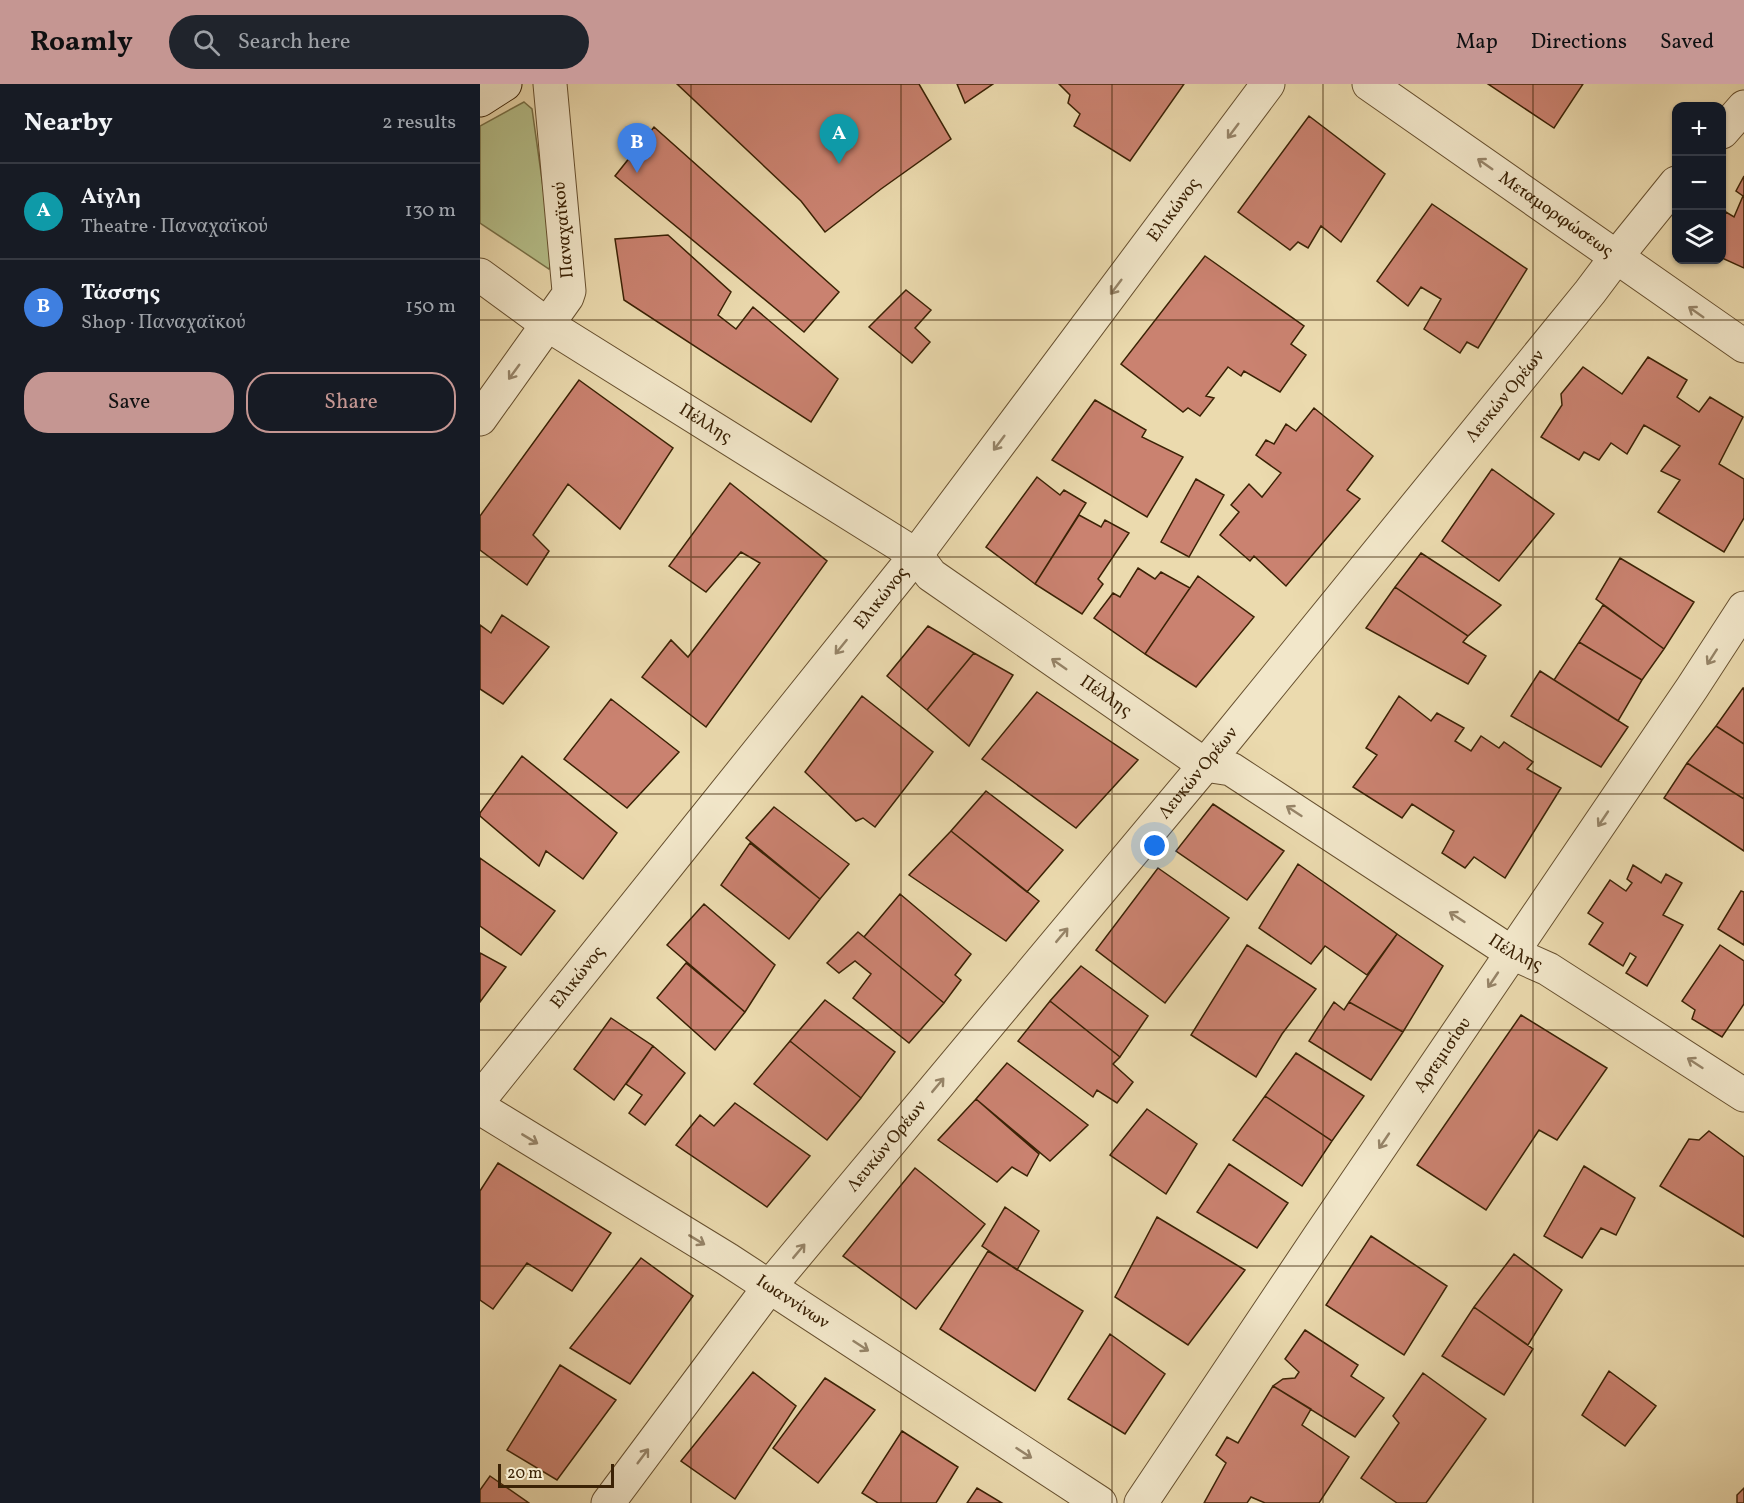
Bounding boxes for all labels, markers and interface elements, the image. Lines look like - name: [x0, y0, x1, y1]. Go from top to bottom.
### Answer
- search box: [169, 15, 589, 69]
- text: Roamly: [30, 23, 133, 62]
- icon: search: [190, 26, 223, 59]
- text: Search here: [238, 27, 350, 58]
- text: Map: [1456, 28, 1498, 57]
- text: Directions: [1531, 28, 1627, 57]
- text: Saved: [1660, 28, 1714, 57]
- map controls: [1672, 102, 1726, 264]
- button: +: [1672, 102, 1726, 156]
- text: Nearby: [24, 105, 113, 141]
- text: 2 results: [382, 109, 456, 137]
- pin: A: [820, 115, 858, 164]
- one-way arrow: [1226, 122, 1239, 138]
- pin: B: [618, 124, 656, 173]
- button: −: [1672, 156, 1726, 210]
- one-way arrow: [1477, 158, 1493, 170]
- street label: Μεταμορφώσεως: [1493, 166, 1618, 264]
- street label: Ελικώνος: [1142, 173, 1206, 247]
- street label: Παναχαϊκού: [547, 181, 581, 279]
- text: Αίγλη: [81, 182, 141, 213]
- text: A: [36, 197, 51, 225]
- text: 130 m: [405, 197, 456, 225]
- button: layers: [1672, 210, 1726, 264]
- text: Theatre · Παναχαϊκού: [81, 213, 268, 241]
- text: Τάσσης: [81, 278, 160, 309]
- one-way arrow: [1110, 279, 1123, 295]
- text: B: [37, 293, 50, 321]
- text: 150 m: [405, 293, 456, 321]
- one-way arrow: [1688, 306, 1705, 318]
- text: Shop · Παναχαϊκού: [81, 309, 246, 337]
- street label: Λευκών Ορέων: [1460, 344, 1551, 448]
- one-way arrow: [508, 364, 520, 380]
- button: Save: [24, 372, 234, 433]
- button: Share: [246, 372, 456, 433]
- street label: Πέλλης: [674, 397, 737, 449]
- one-way arrow: [993, 435, 1005, 451]
- street label: Ελικώνος: [848, 561, 915, 635]
- one-way arrow: [835, 639, 848, 655]
- one-way arrow: [1706, 648, 1718, 665]
- one-way arrow: [1052, 658, 1068, 670]
- street label: Πέλλης: [1075, 669, 1137, 723]
- street label: Λευκών Ορέων: [1152, 721, 1244, 824]
- one-way arrow: [1286, 804, 1303, 816]
- one-way arrow: [1597, 810, 1609, 827]
- your location: [1140, 831, 1169, 860]
- one-way arrow: [1449, 911, 1466, 923]
- one-way arrow: [1056, 927, 1069, 943]
- street label: Πέλλης: [1483, 928, 1546, 977]
- street label: Ελικώνος: [545, 940, 611, 1014]
- one-way arrow: [1487, 971, 1499, 988]
- street label: Αρτεμισίου: [1408, 1012, 1477, 1098]
- one-way arrow: [1687, 1057, 1704, 1069]
- one-way arrow: [931, 1077, 944, 1093]
- street label: Λευκών Ορέων: [841, 1095, 933, 1197]
- one-way arrow: [521, 1133, 538, 1145]
- one-way arrow: [1378, 1133, 1390, 1149]
- one-way arrow: [688, 1235, 705, 1247]
- one-way arrow: [793, 1243, 806, 1259]
- street label: Ιωαννίνων: [751, 1269, 834, 1335]
- one-way arrow: [852, 1339, 869, 1352]
- one-way arrow: [1015, 1447, 1031, 1459]
- one-way arrow: [637, 1449, 649, 1465]
- scale bar: [498, 1461, 614, 1488]
- text: 20 m: [507, 1463, 542, 1485]

